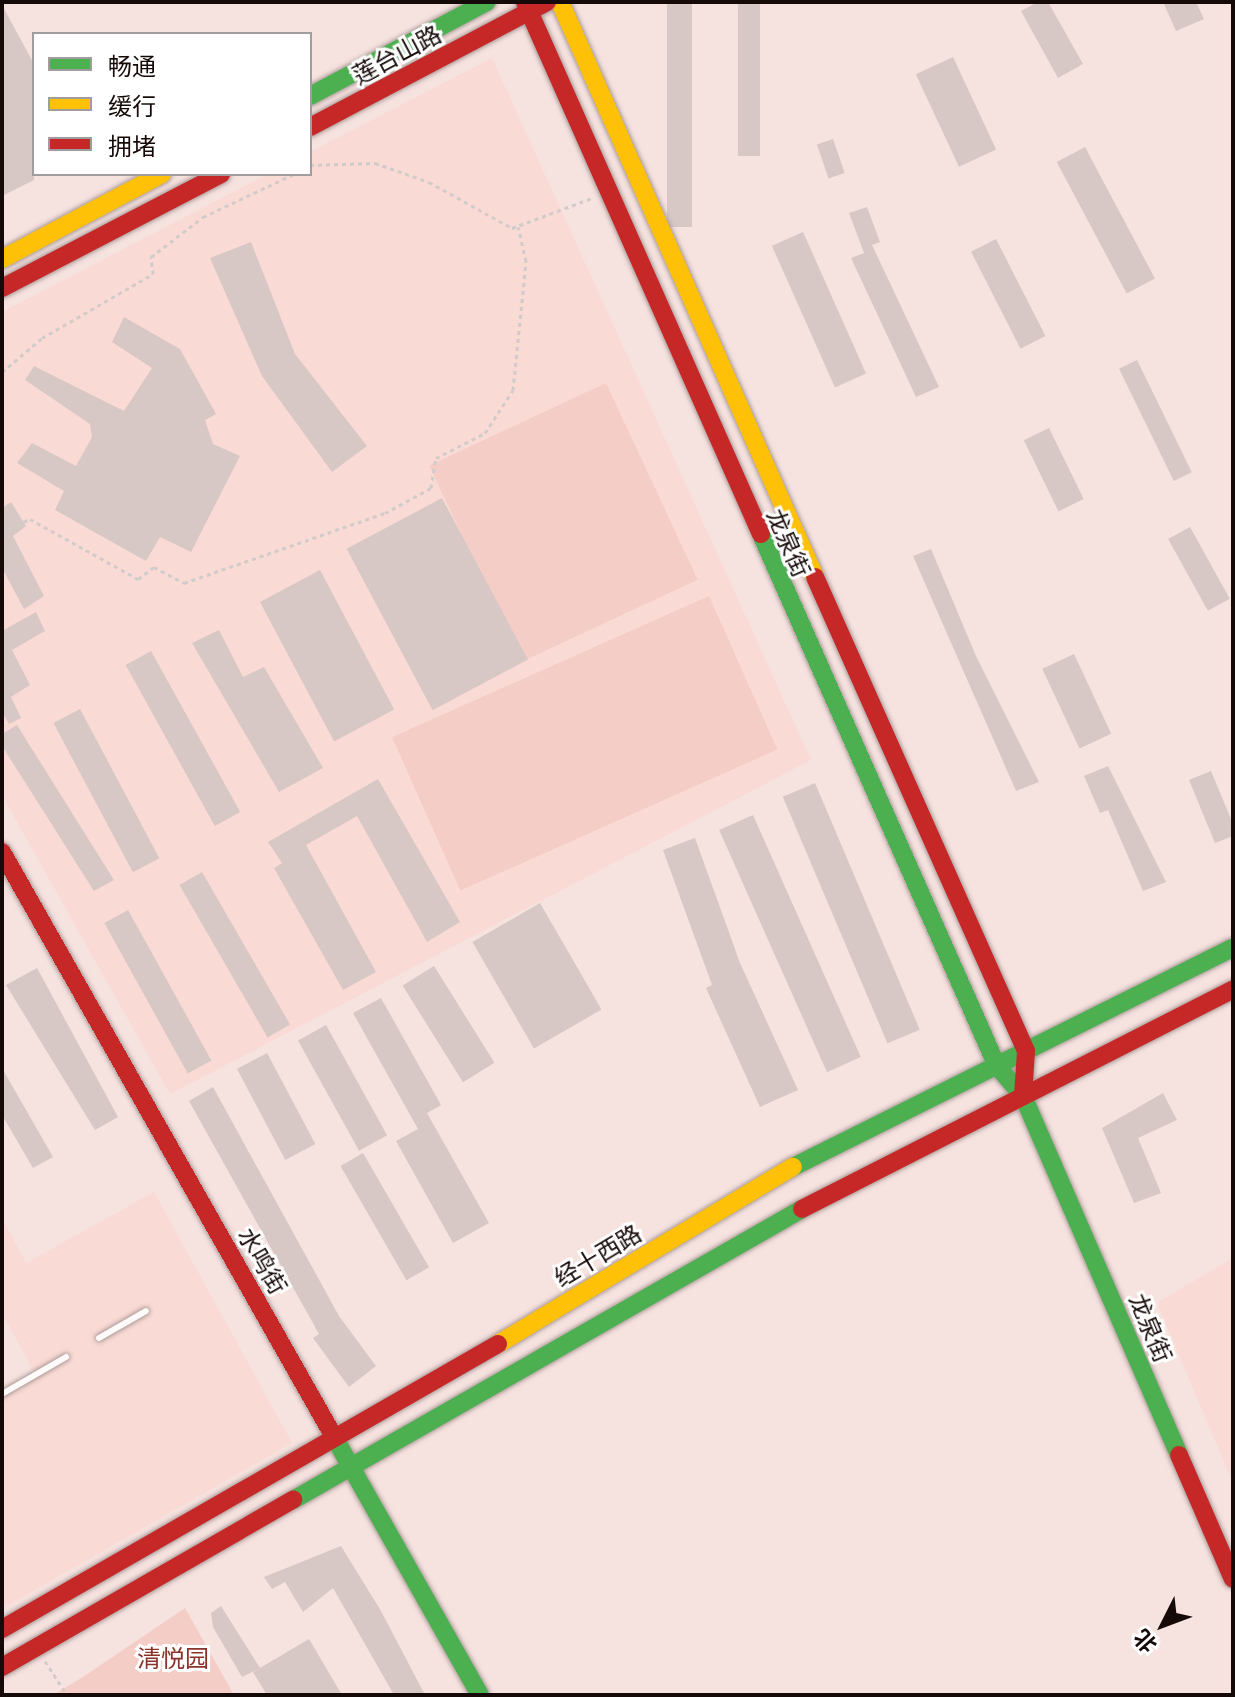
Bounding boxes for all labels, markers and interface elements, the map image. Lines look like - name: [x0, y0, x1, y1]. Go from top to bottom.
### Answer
- street label: 莲台山路: [348, 20, 446, 90]
- legend: [32, 32, 312, 176]
- text: 畅通: [108, 52, 156, 81]
- text: 缓行: [108, 92, 156, 121]
- text: 拥堵: [108, 132, 156, 161]
- street label: 龙泉街: [760, 504, 816, 582]
- street label: 经十西路: [549, 1219, 647, 1293]
- street label: 水鸣街: [232, 1223, 292, 1299]
- street label: 龙泉街: [1123, 1289, 1177, 1367]
- north arrow: [1123, 1585, 1203, 1665]
- text: 北: [1128, 1624, 1162, 1658]
- park label: 清悦园: [137, 1645, 209, 1673]

